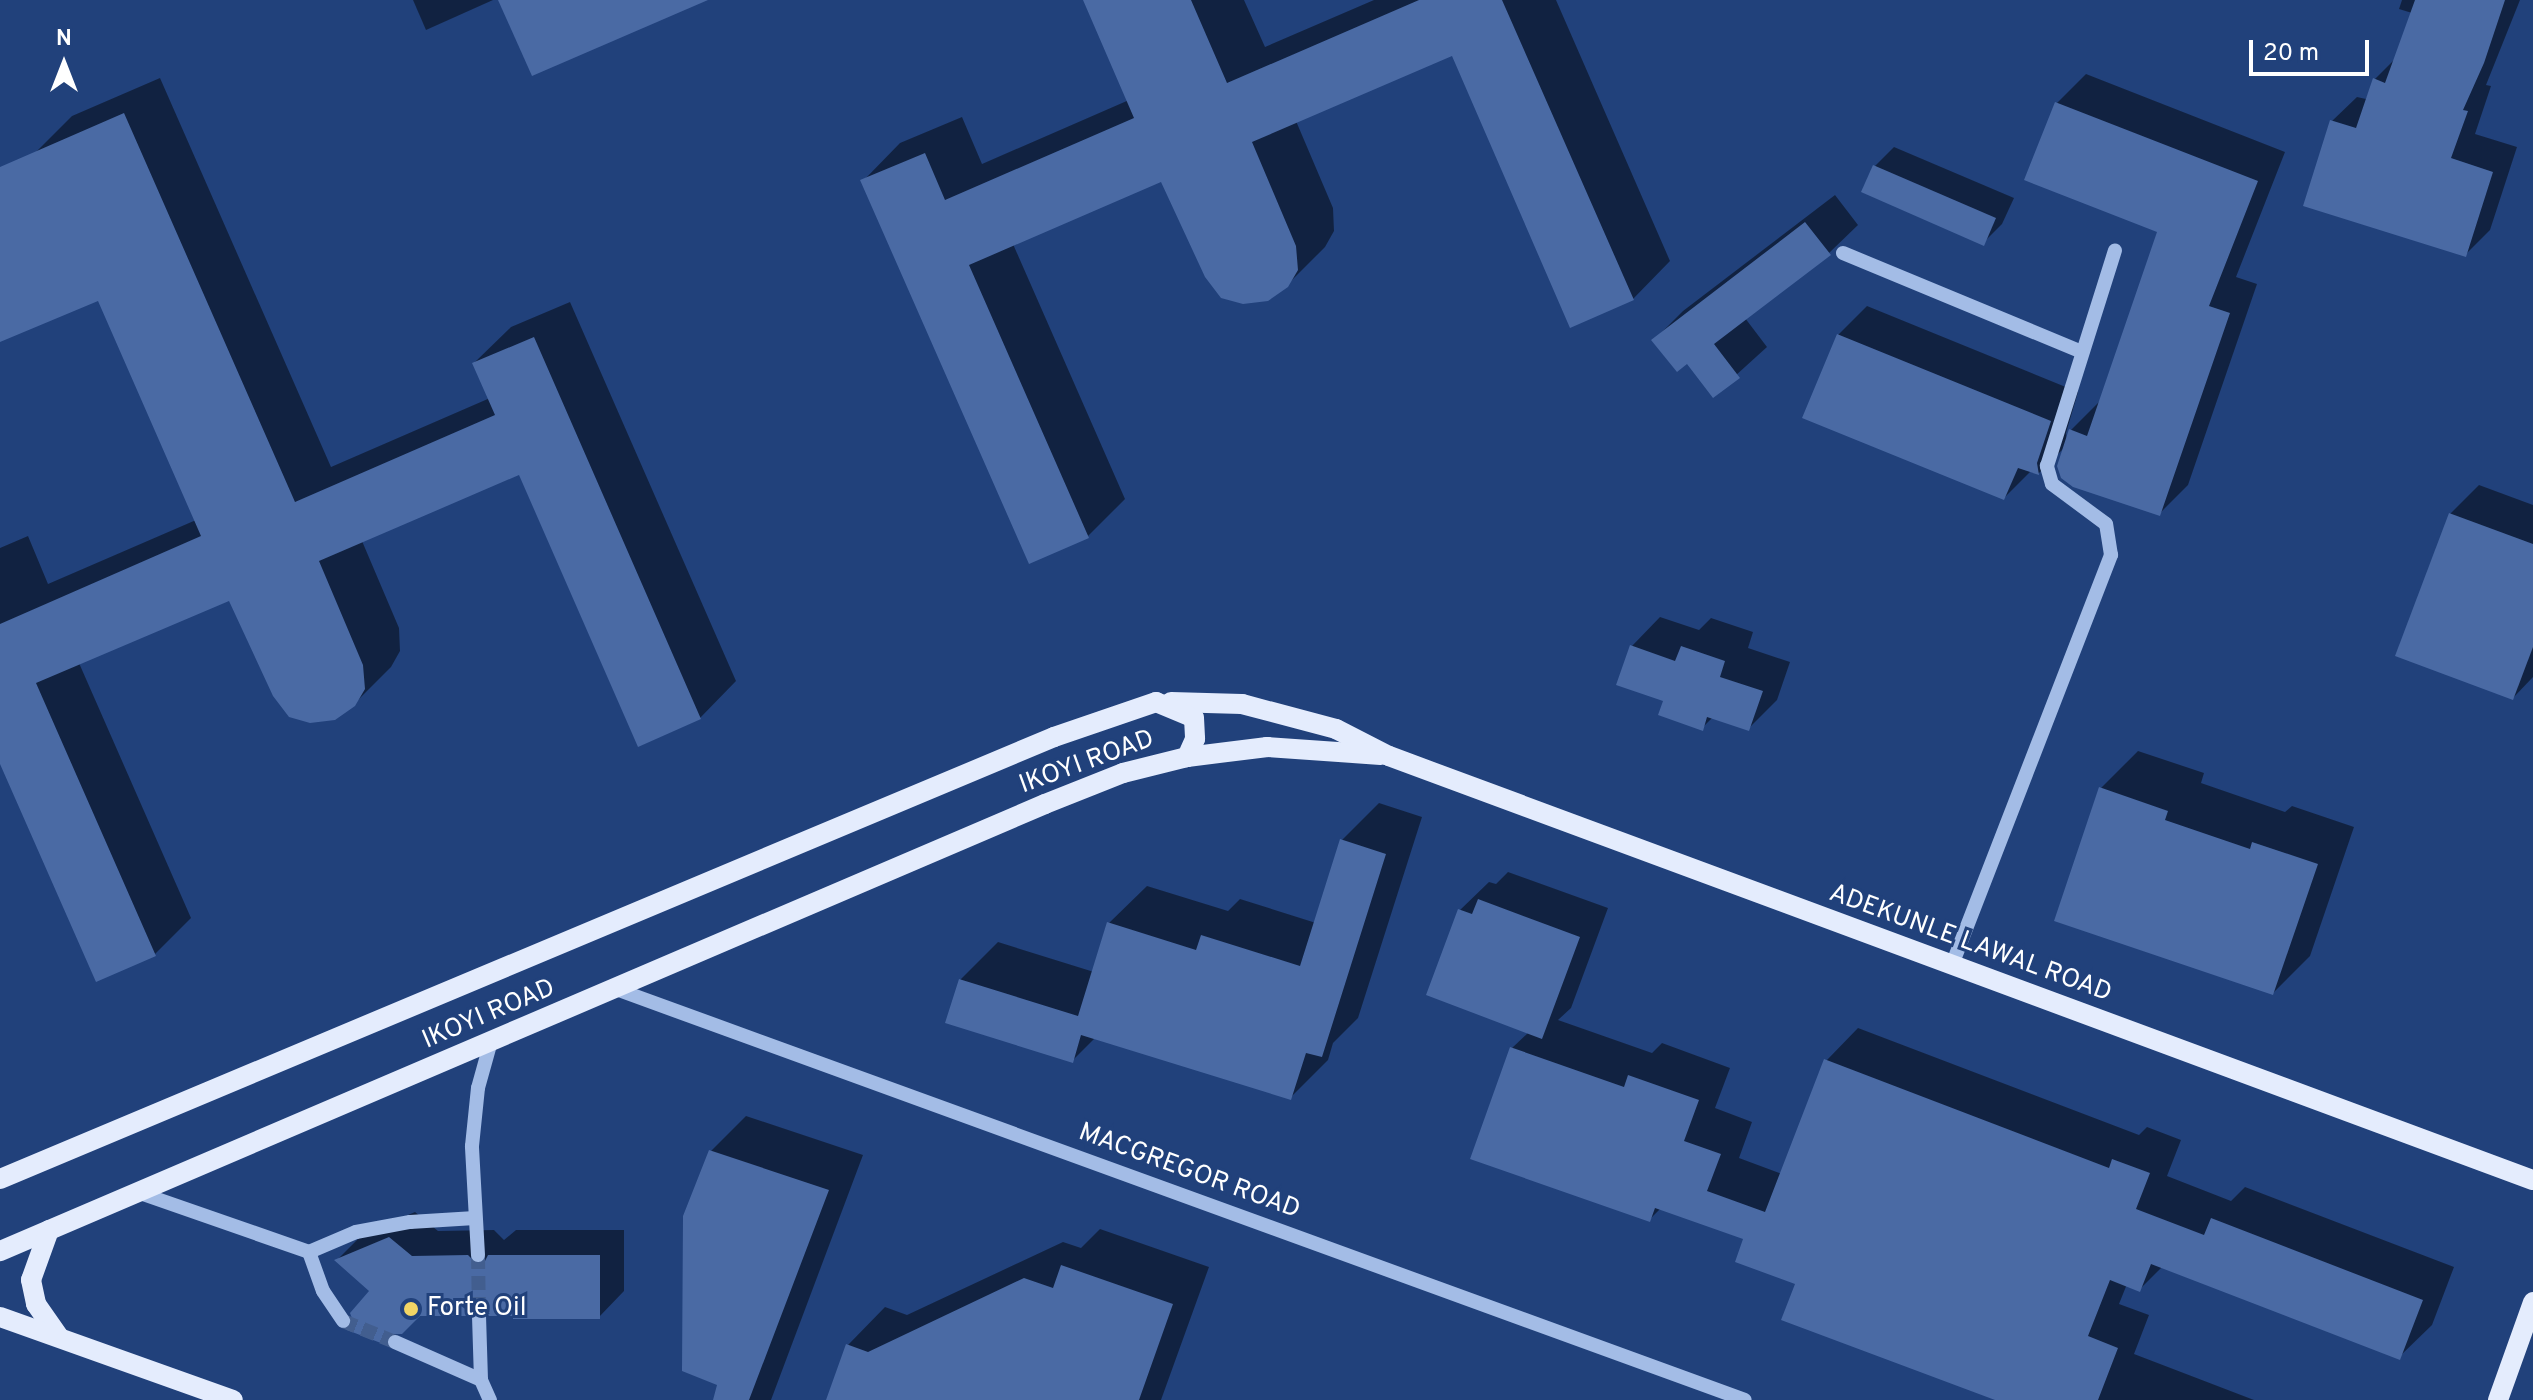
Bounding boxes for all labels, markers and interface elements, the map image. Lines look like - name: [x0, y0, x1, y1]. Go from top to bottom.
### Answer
- north arrow: [24, 24, 104, 104]
- scale bar: [2253, 24, 2373, 74]
- text: N: [56, 26, 72, 53]
- text: 20 m: [2263, 39, 2319, 69]
- street label: IKOYI ROAD: [1015, 724, 1159, 802]
- street label: ADEKUNLE LAWAL ROAD: [1824, 878, 2116, 1010]
- street label: IKOYI ROAD: [418, 973, 560, 1057]
- street label: MACGREGOR ROAD: [1074, 1117, 1304, 1227]
- place label: Forte Oil: [427, 1293, 526, 1325]
- marker: Forte Oil: [402, 1300, 420, 1318]

